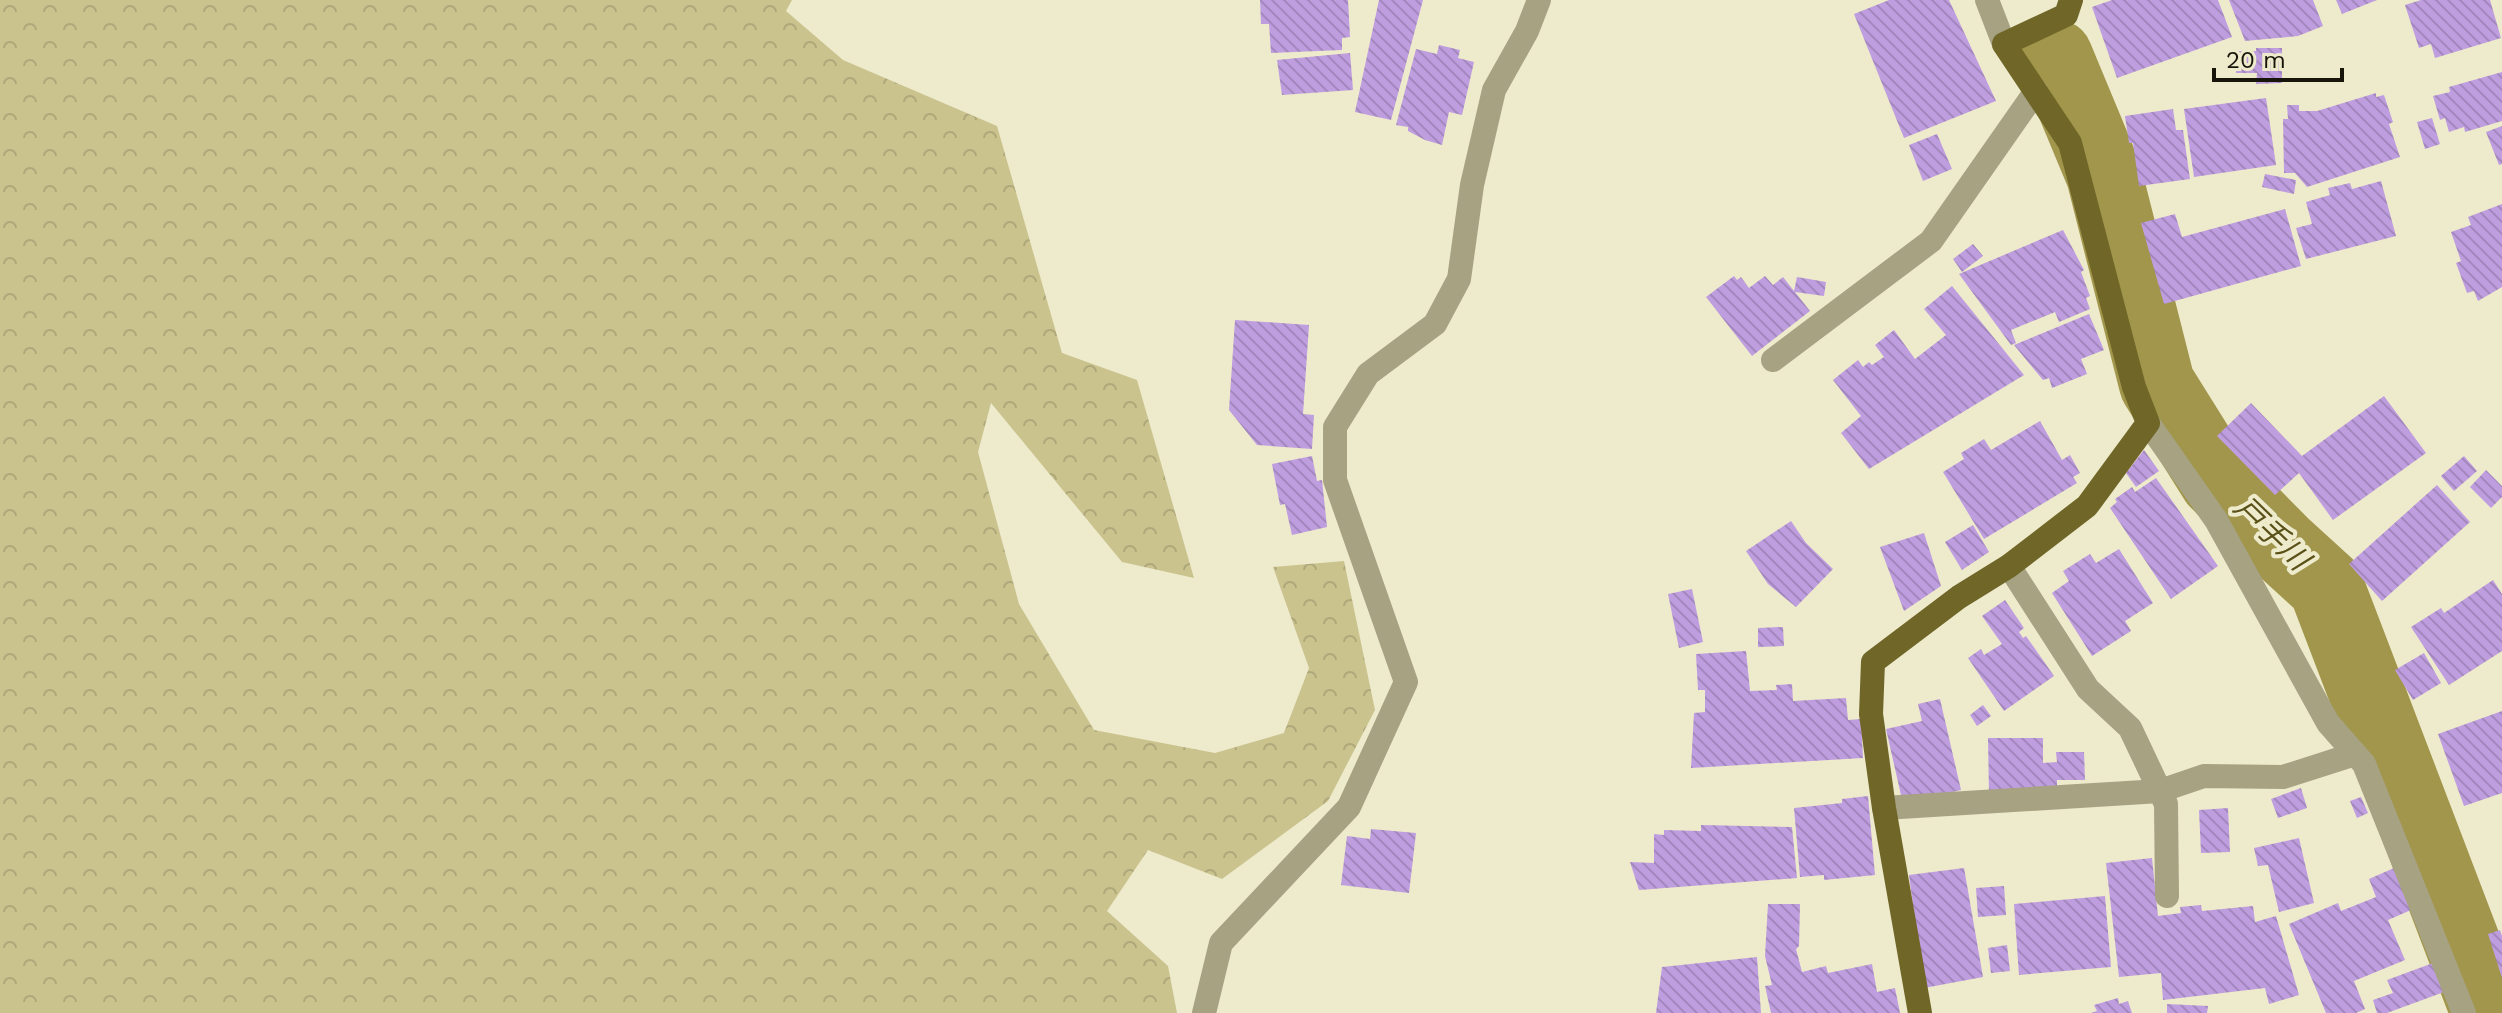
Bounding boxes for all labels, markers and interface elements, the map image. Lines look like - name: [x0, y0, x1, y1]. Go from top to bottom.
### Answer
- scale bar: [2214, 32, 2342, 82]
- text: 20 m: [2226, 46, 2286, 74]
- water label: 戸手川: [2227, 489, 2319, 579]

